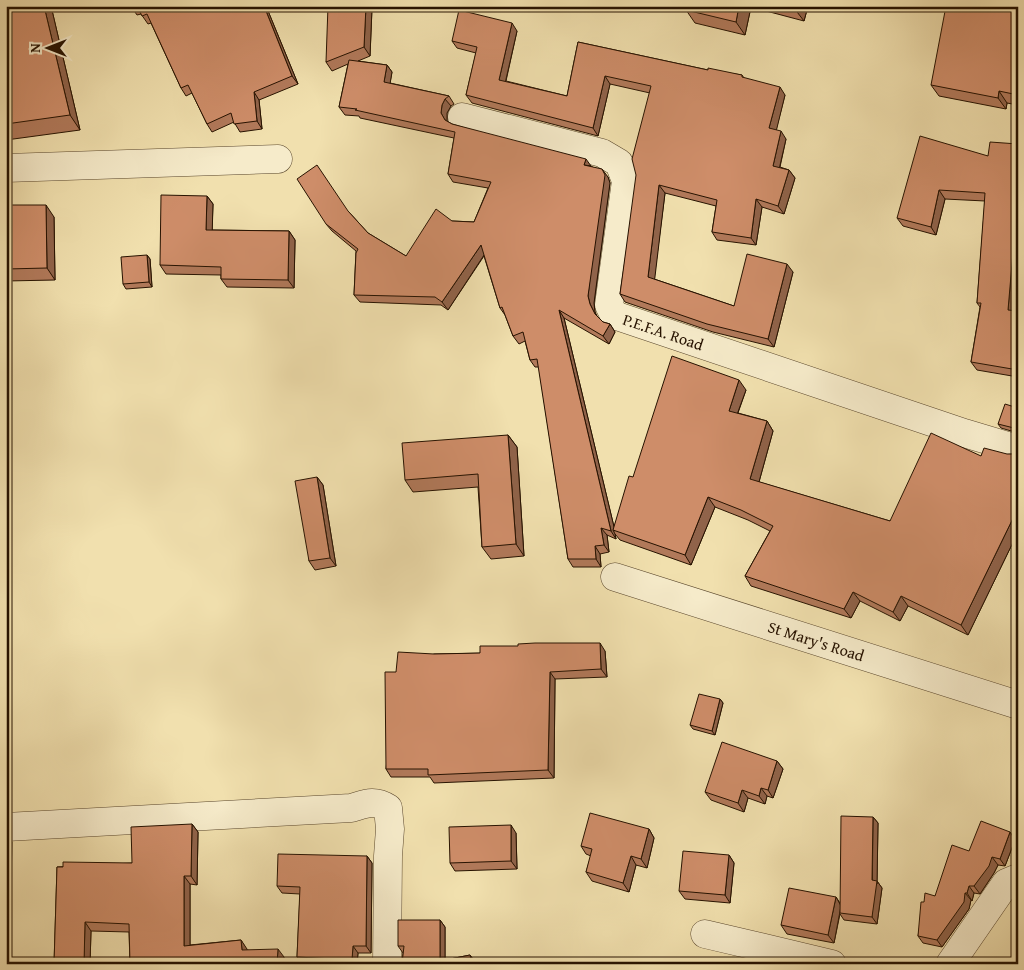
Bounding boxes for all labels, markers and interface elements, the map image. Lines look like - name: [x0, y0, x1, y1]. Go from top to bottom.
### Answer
- north arrow: [22, 22, 72, 72]
- text: N: [25, 43, 45, 53]
- street label: P.E.F.A. Road: [620, 307, 707, 357]
- street label: St Mary's Road: [765, 614, 868, 668]

